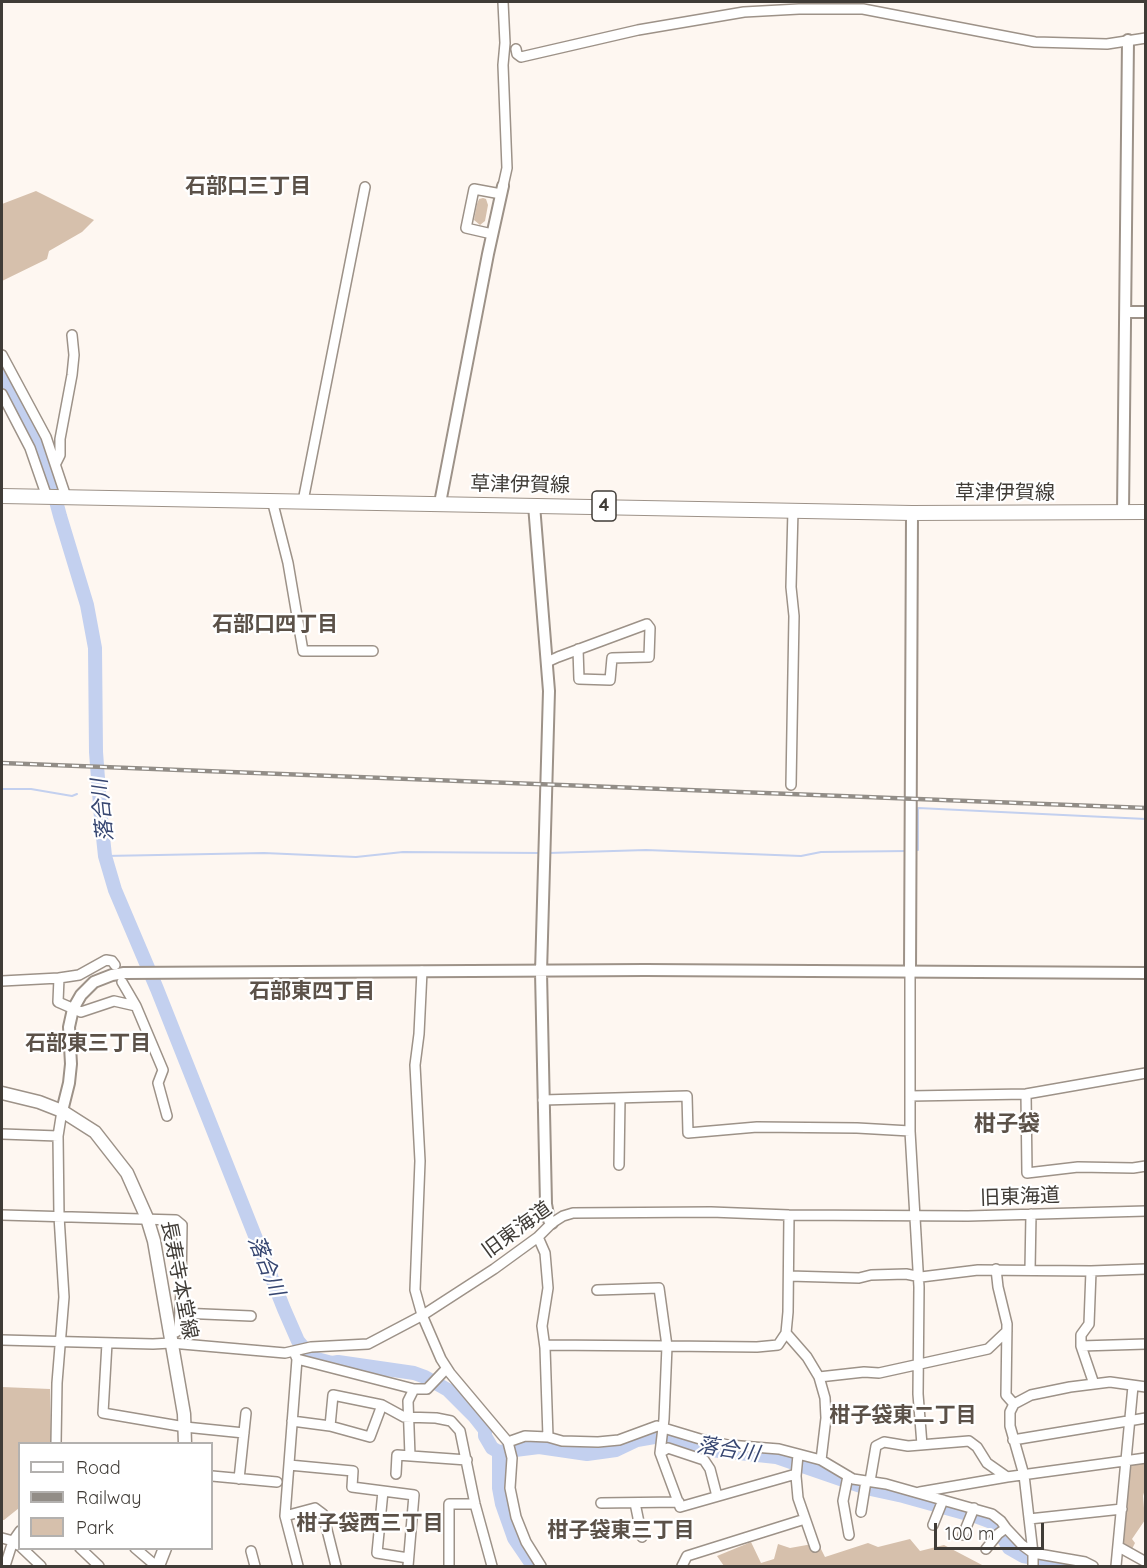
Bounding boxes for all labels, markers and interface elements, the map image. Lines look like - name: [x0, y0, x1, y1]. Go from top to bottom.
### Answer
- district label: 石部口三丁目: [185, 174, 311, 200]
- street label: 草津伊賀線: [470, 472, 570, 498]
- street label: 草津伊賀線: [955, 481, 1055, 505]
- road number: 4: [592, 491, 616, 521]
- district label: 石部口四丁目: [212, 612, 338, 638]
- water label: 落合川: [87, 777, 119, 843]
- district label: 石部東四丁目: [249, 979, 375, 1005]
- district label: 石部東三丁目: [25, 1031, 151, 1057]
- district label: 柑子袋: [974, 1111, 1040, 1137]
- street label: 旧東海道: [980, 1184, 1060, 1210]
- street label: 旧東海道: [478, 1197, 556, 1263]
- street label: 長寿寺本堂線: [156, 1219, 202, 1341]
- water label: 落合川: [243, 1232, 289, 1300]
- district label: 柑子袋東二丁目: [830, 1403, 976, 1429]
- water label: 落合川: [695, 1433, 761, 1467]
- legend: [18, 1442, 213, 1550]
- text: Road: [76, 1456, 121, 1479]
- text: Railway: [76, 1486, 142, 1509]
- district label: 柑子袋西三丁目: [297, 1511, 443, 1537]
- scale bar: [937, 1511, 1046, 1549]
- text: Park: [76, 1516, 114, 1539]
- district label: 柑子袋東三丁目: [548, 1518, 694, 1544]
- text: 100 m: [945, 1522, 994, 1545]

